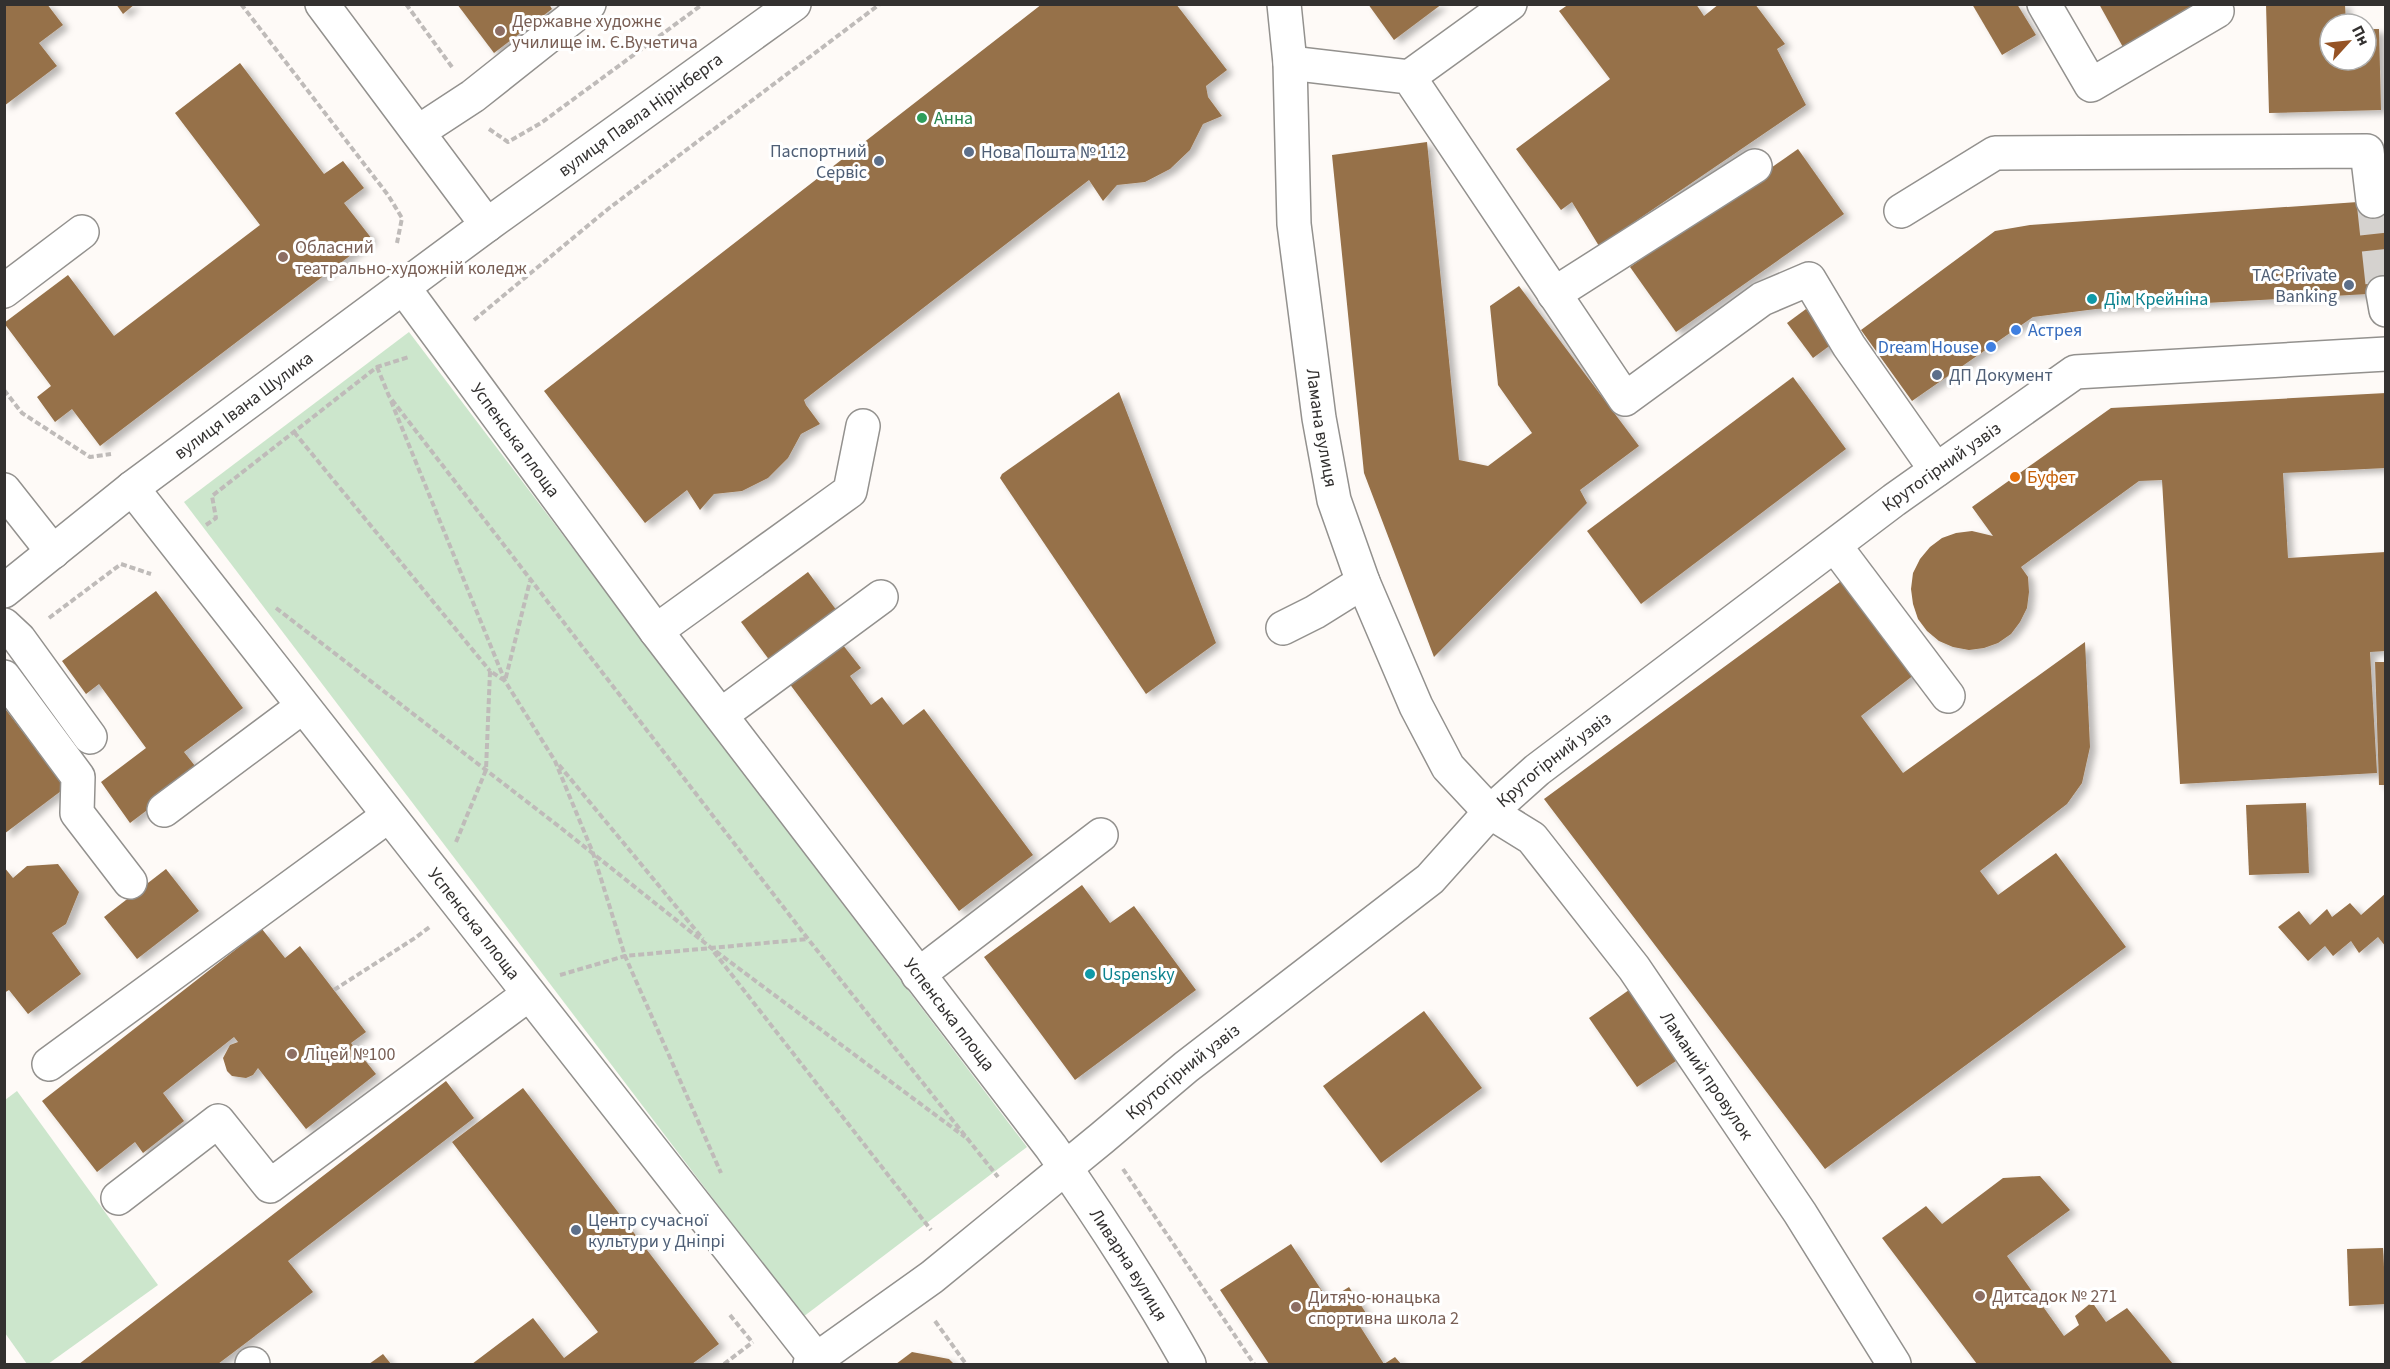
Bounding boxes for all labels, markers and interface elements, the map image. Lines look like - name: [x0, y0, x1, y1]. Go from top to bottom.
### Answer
- place label: Державне художнє училище ім. Є.Вучетича: [512, 9, 698, 55]
- north arrow: [2318, 12, 2378, 72]
- text: Пн: [2346, 22, 2375, 50]
- marker: Державне художнє училище ім. Є.Вучетича: [493, 24, 507, 38]
- street label: вулиця Павла Нірінберга: [553, 47, 728, 183]
- place label: Анна: [934, 106, 973, 131]
- marker: Анна: [915, 111, 929, 125]
- place label: Паспортний Сервіс: [770, 139, 867, 185]
- place label: Нова Пошта № 112: [981, 140, 1126, 165]
- marker: Нова Пошта № 112: [962, 145, 976, 159]
- marker: Паспортний Сервіс: [872, 154, 886, 168]
- place label: Обласний театрально-художній коледж: [295, 235, 527, 281]
- marker: Обласний театрально-художній коледж: [276, 250, 290, 264]
- place label: TAC Private Banking: [2252, 263, 2337, 309]
- marker: TAC Private Banking: [2342, 278, 2356, 292]
- place label: Дім Крейніна: [2104, 287, 2208, 312]
- marker: Дім Крейніна: [2085, 292, 2099, 306]
- place label: Астрея: [2028, 318, 2082, 343]
- marker: Астрея: [2009, 323, 2023, 337]
- place label: Dream House: [1878, 335, 1979, 360]
- marker: Dream House: [1984, 340, 1998, 354]
- street label: вулиця Івана Шулика: [169, 346, 318, 466]
- place label: ДП Документ: [1949, 363, 2053, 388]
- street label: Ламана вулиця: [1300, 367, 1343, 489]
- marker: ДП Документ: [1930, 368, 1944, 382]
- street label: Успенська площа: [465, 378, 566, 503]
- street label: Крутогірний узвіз: [1877, 416, 2006, 518]
- place label: Буфет: [2027, 465, 2076, 490]
- marker: Буфет: [2008, 470, 2022, 484]
- street label: Крутогірний узвіз: [1491, 706, 1617, 814]
- street label: Успенська площа: [422, 863, 526, 985]
- street label: Успенська площа: [898, 953, 1001, 1077]
- place label: Uspensky: [1102, 962, 1175, 987]
- marker: Uspensky: [1083, 967, 1097, 981]
- street label: Ламаний провулок: [1654, 1006, 1759, 1145]
- street label: Крутогірний узвіз: [1120, 1018, 1245, 1126]
- place label: Ліцей №100: [304, 1042, 395, 1067]
- marker: Ліцей №100: [285, 1047, 299, 1061]
- street label: Ливарна вулиця: [1083, 1204, 1173, 1326]
- place label: Центр сучасної культури у Дніпрі: [588, 1208, 725, 1254]
- marker: Центр сучасної культури у Дніпрі: [569, 1223, 583, 1237]
- place label: Дитсадок № 271: [1992, 1284, 2117, 1309]
- place label: Дитячо-юнацька спортивна школа 2: [1308, 1285, 1459, 1331]
- marker: Дитсадок № 271: [1973, 1289, 1987, 1303]
- marker: Дитячо-юнацька спортивна школа 2: [1289, 1300, 1303, 1314]

